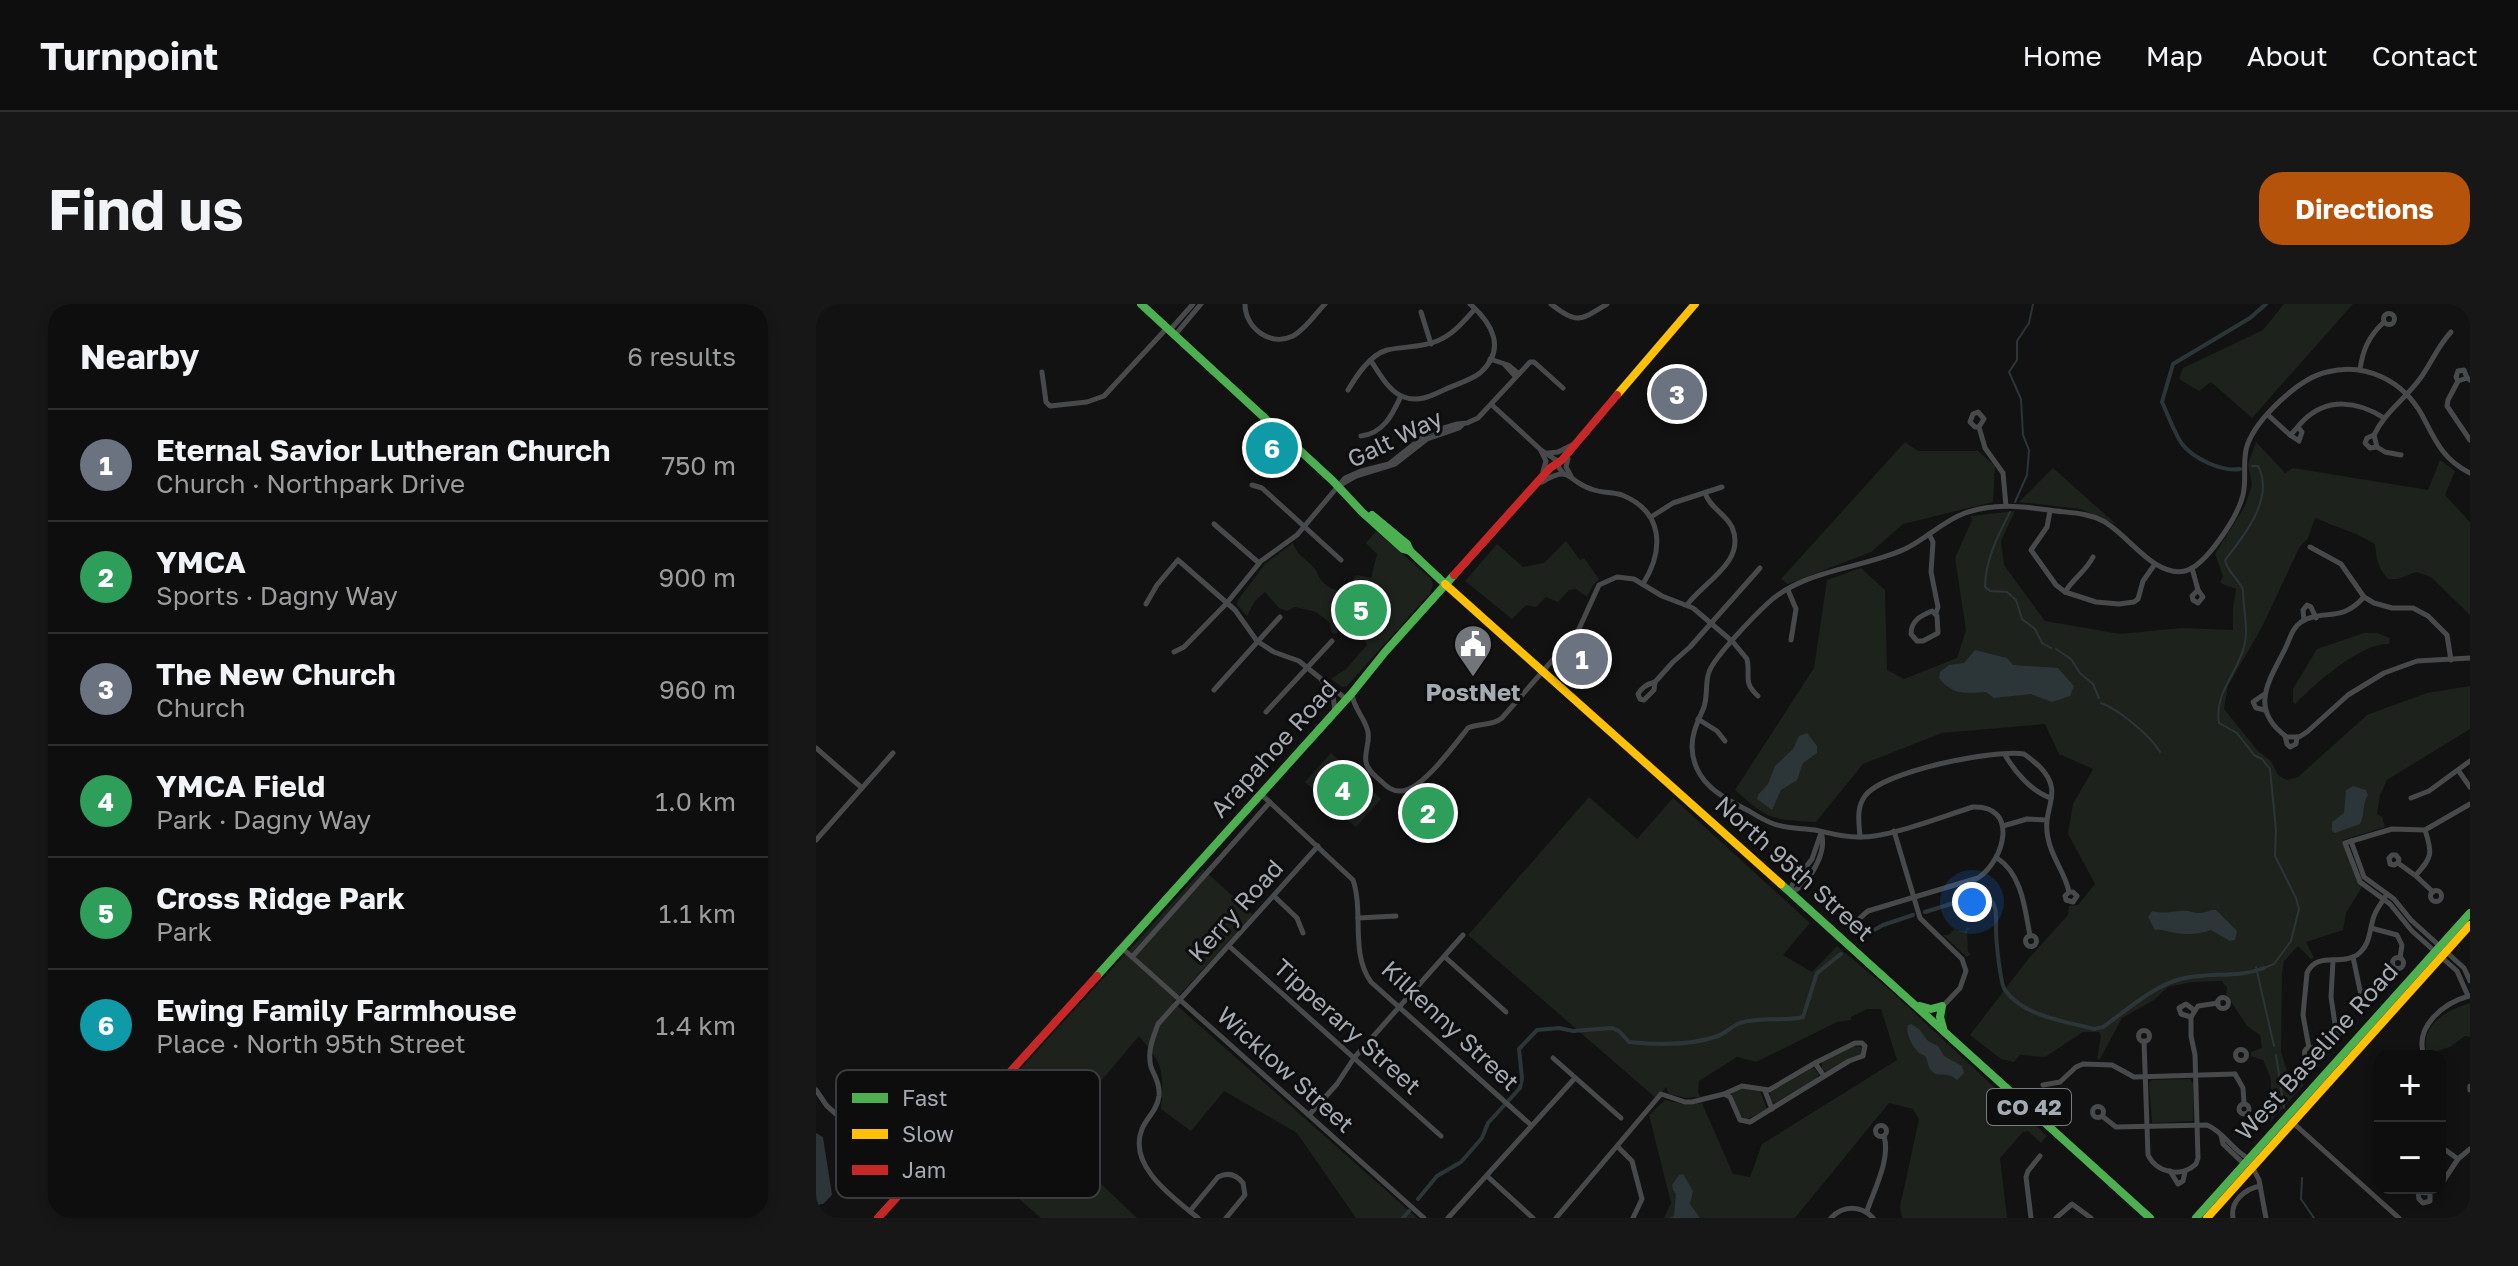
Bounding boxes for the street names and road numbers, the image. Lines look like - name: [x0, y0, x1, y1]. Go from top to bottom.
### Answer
- street label: Galt Way: [1342, 402, 1446, 473]
- street label: Arapahoe Road: [1204, 673, 1342, 823]
- street label: North 95th Street: [1710, 789, 1880, 946]
- street label: Kerry Road: [1181, 853, 1288, 967]
- street label: Tipperary Street: [1268, 952, 1428, 1100]
- street label: Kilkenny Street: [1376, 954, 1526, 1096]
- street label: West Baseline Road: [2229, 956, 2403, 1145]
- street label: Wicklow Street: [1212, 1000, 1360, 1138]
- road number: CO 42: [1987, 1089, 2071, 1125]

